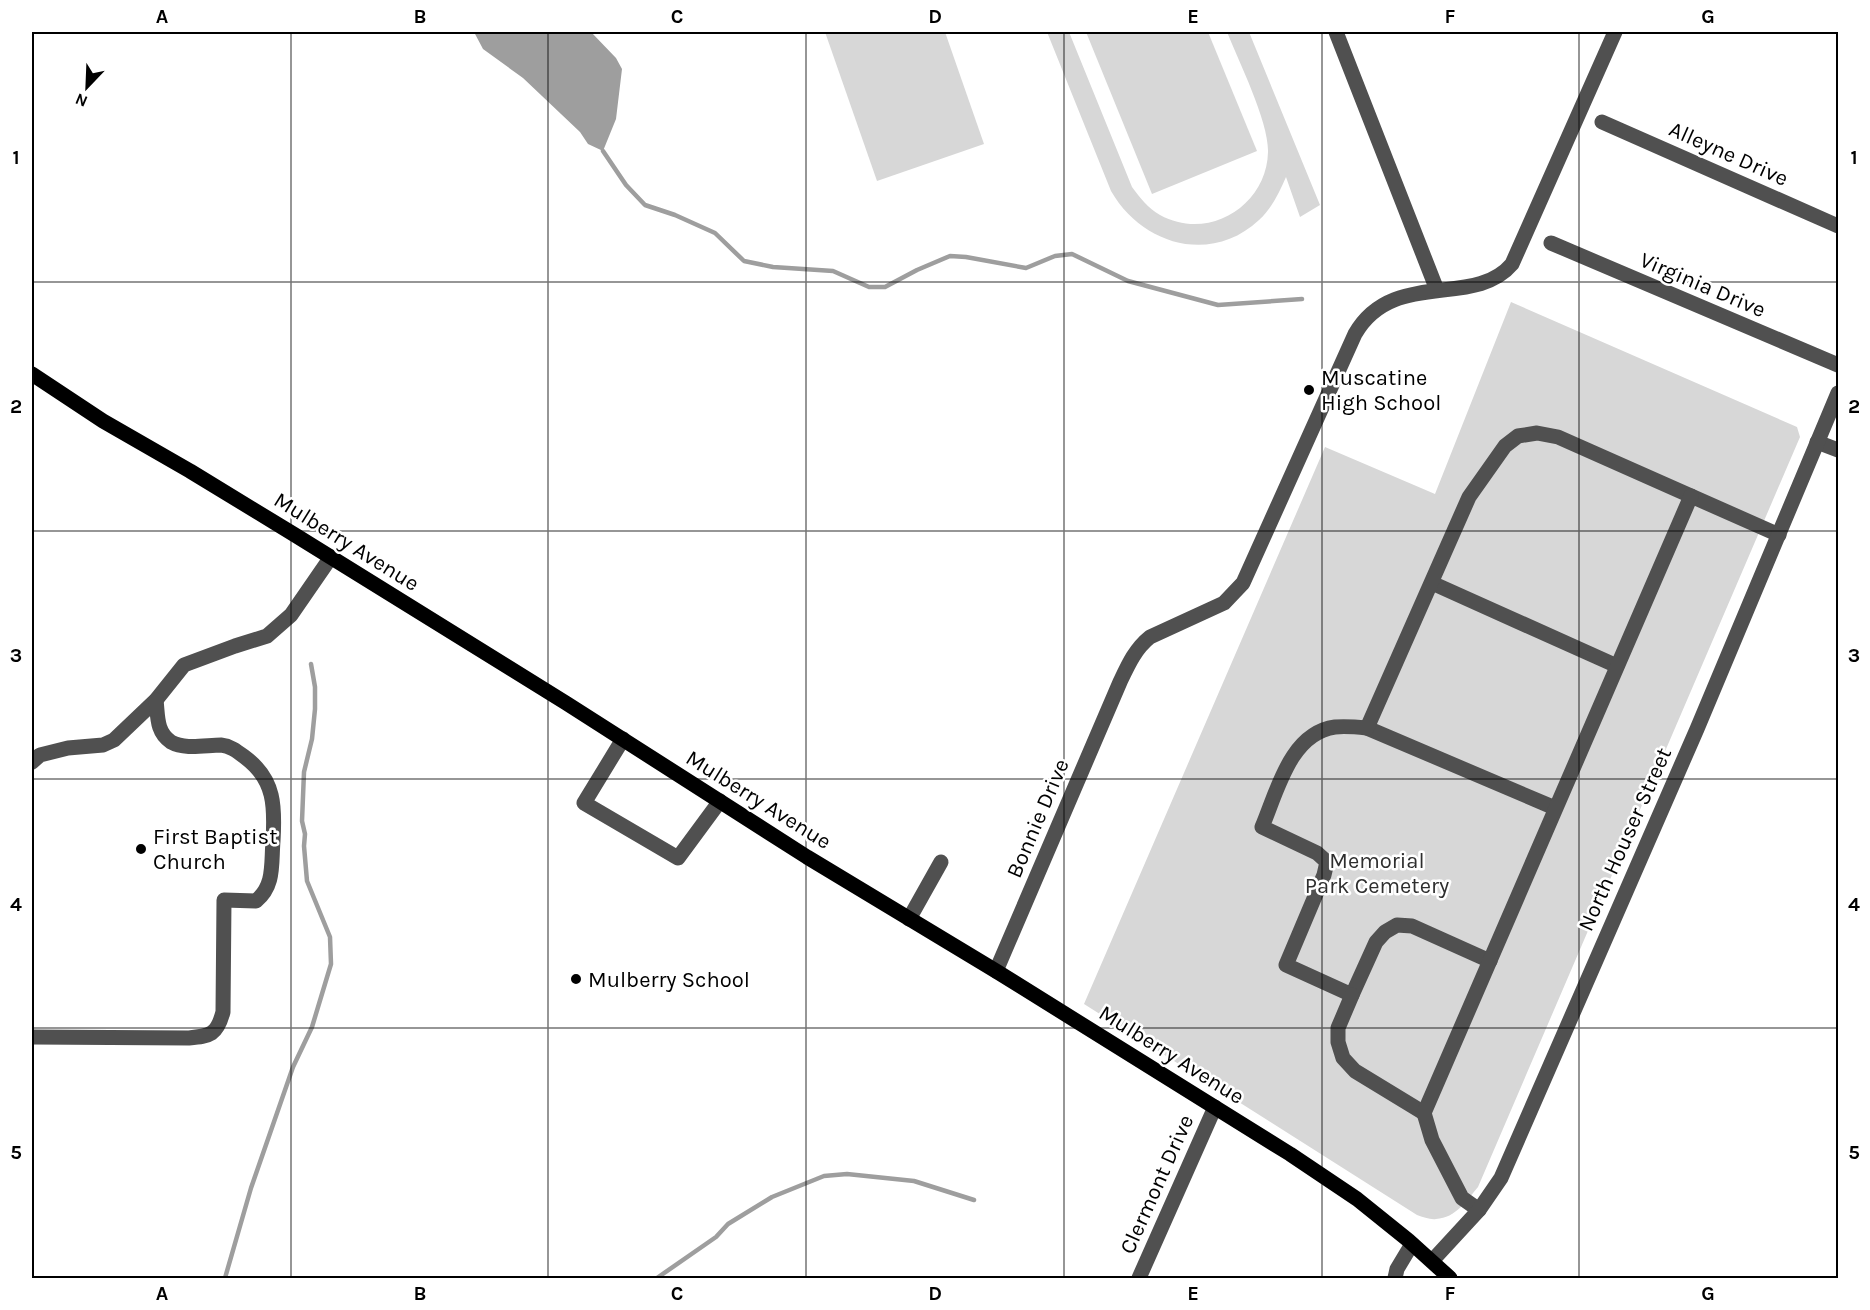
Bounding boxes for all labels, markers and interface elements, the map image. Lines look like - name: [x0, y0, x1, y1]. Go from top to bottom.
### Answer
- text: A: [156, 5, 169, 28]
- text: B: [414, 5, 426, 28]
- text: C: [671, 5, 683, 28]
- text: D: [928, 5, 942, 28]
- text: E: [1187, 5, 1199, 28]
- text: F: [1445, 5, 1456, 28]
- text: G: [1701, 5, 1715, 28]
- north arrow: [57, 57, 117, 117]
- text: N: [72, 89, 90, 111]
- street label: Alleyne Drive: [1665, 116, 1792, 192]
- text: 1: [12, 146, 20, 169]
- text: 1: [1850, 146, 1858, 169]
- street label: Virginia Drive: [1636, 247, 1769, 323]
- place label: Muscatine High School: [1321, 365, 1441, 416]
- marker: Muscatine High School: [1302, 383, 1316, 397]
- text: 2: [10, 395, 22, 418]
- text: 2: [1848, 395, 1860, 418]
- street label: Mulberry Avenue: [269, 487, 424, 597]
- text: 3: [10, 644, 22, 667]
- text: 3: [1848, 644, 1860, 667]
- street label: North Houser Street: [1573, 744, 1677, 935]
- street label: Mulberry Avenue: [681, 745, 836, 855]
- street label: Bonnie Drive: [1001, 755, 1075, 882]
- place label: First Baptist Church: [153, 824, 277, 875]
- marker: First Baptist Church: [134, 842, 148, 856]
- park label: Memorial Park Cemetery: [1305, 848, 1449, 899]
- text: 4: [10, 893, 22, 916]
- text: 4: [1848, 893, 1860, 916]
- place label: Mulberry School: [588, 967, 750, 993]
- marker: Mulberry School: [569, 972, 583, 986]
- street label: Mulberry Avenue: [1094, 1000, 1249, 1110]
- street label: Clermont Drive: [1115, 1111, 1199, 1258]
- text: 5: [10, 1141, 22, 1164]
- text: 5: [1848, 1141, 1860, 1164]
- text: A: [156, 1282, 169, 1305]
- text: B: [414, 1282, 426, 1305]
- text: C: [671, 1282, 683, 1305]
- text: D: [928, 1282, 942, 1305]
- text: E: [1187, 1282, 1199, 1305]
- text: F: [1445, 1282, 1456, 1305]
- text: G: [1701, 1282, 1715, 1305]

